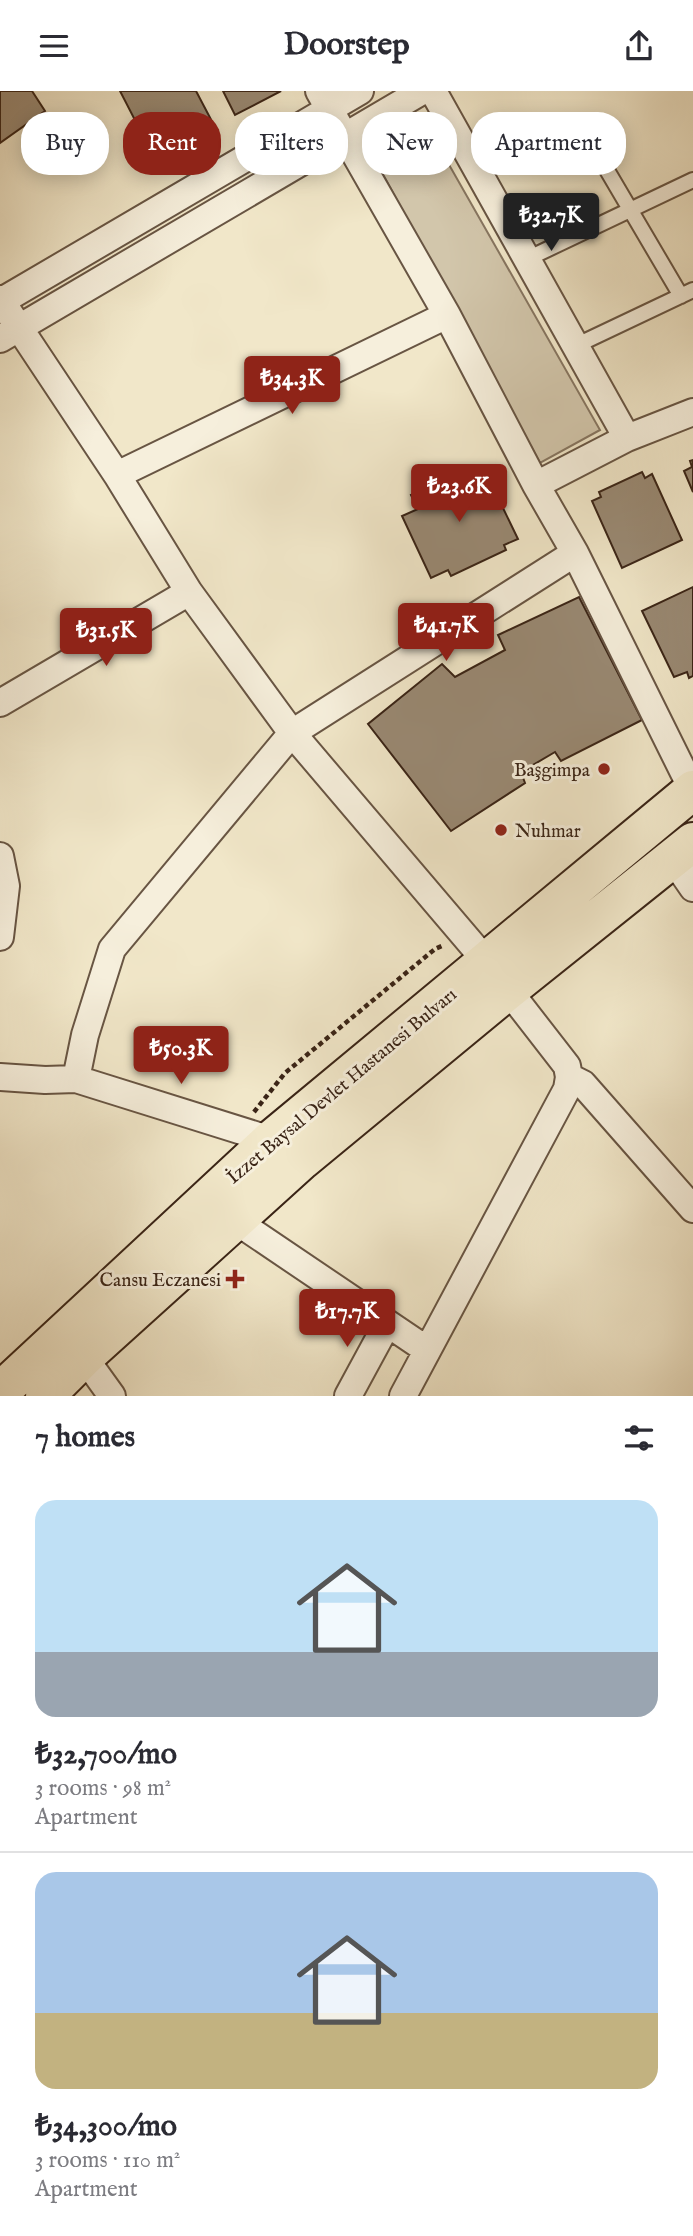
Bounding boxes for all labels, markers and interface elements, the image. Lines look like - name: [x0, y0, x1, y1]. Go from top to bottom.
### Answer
- text: Doorstep: [283, 25, 410, 66]
- icon: menu: [35, 27, 73, 65]
- icon: share: [620, 27, 658, 65]
- chip: Buy: [21, 112, 109, 175]
- chip: Rent: [123, 112, 221, 175]
- chip: Filters: [235, 112, 348, 175]
- chip: New: [362, 112, 457, 175]
- chip: Apartment: [471, 112, 626, 175]
- pin: ₺32.7K: [494, 193, 608, 253]
- text: ₺32.7K: [519, 201, 583, 230]
- pin: ₺34.3K: [235, 357, 349, 416]
- text: ₺34.3K: [260, 364, 324, 393]
- pin: ₺23.6K: [402, 465, 516, 524]
- text: ₺23.6K: [427, 472, 491, 501]
- pin: ₺41.7K: [389, 603, 503, 663]
- pin: ₺31.5K: [49, 609, 163, 668]
- text: ₺41.7K: [414, 611, 478, 640]
- text: ₺31.5K: [76, 616, 136, 645]
- place label: Başgimpa: [514, 759, 591, 783]
- marker: Başgimpa: [596, 761, 612, 777]
- place label: Nuhmar: [515, 820, 581, 844]
- marker: Nuhmar: [493, 822, 509, 838]
- street label: İzzet Baysal Devlet Hastanesi Bulvarı: [222, 983, 462, 1190]
- pin: ₺50.3K: [124, 1027, 238, 1086]
- text: ₺50.3K: [150, 1034, 212, 1063]
- place label: Cansu Eczanesi: [99, 1269, 221, 1293]
- marker: Cansu Eczanesi: [227, 1271, 243, 1287]
- pin: ₺17.7K: [290, 1289, 404, 1349]
- text: ₺17.7K: [315, 1297, 379, 1326]
- text: 7 homes: [35, 1419, 135, 1457]
- icon: filters: [620, 1419, 658, 1457]
- icon: home: [284, 1545, 410, 1671]
- text: ₺32,700/mo: [35, 1736, 177, 1774]
- text: 3 rooms · 98 m²: [35, 1774, 171, 1803]
- text: Apartment: [35, 1803, 138, 1832]
- icon: home: [284, 1917, 410, 2043]
- text: ₺34,300/mo: [35, 2108, 177, 2146]
- text: 3 rooms · 110 m²: [35, 2146, 180, 2175]
- text: Apartment: [35, 2175, 138, 2204]

